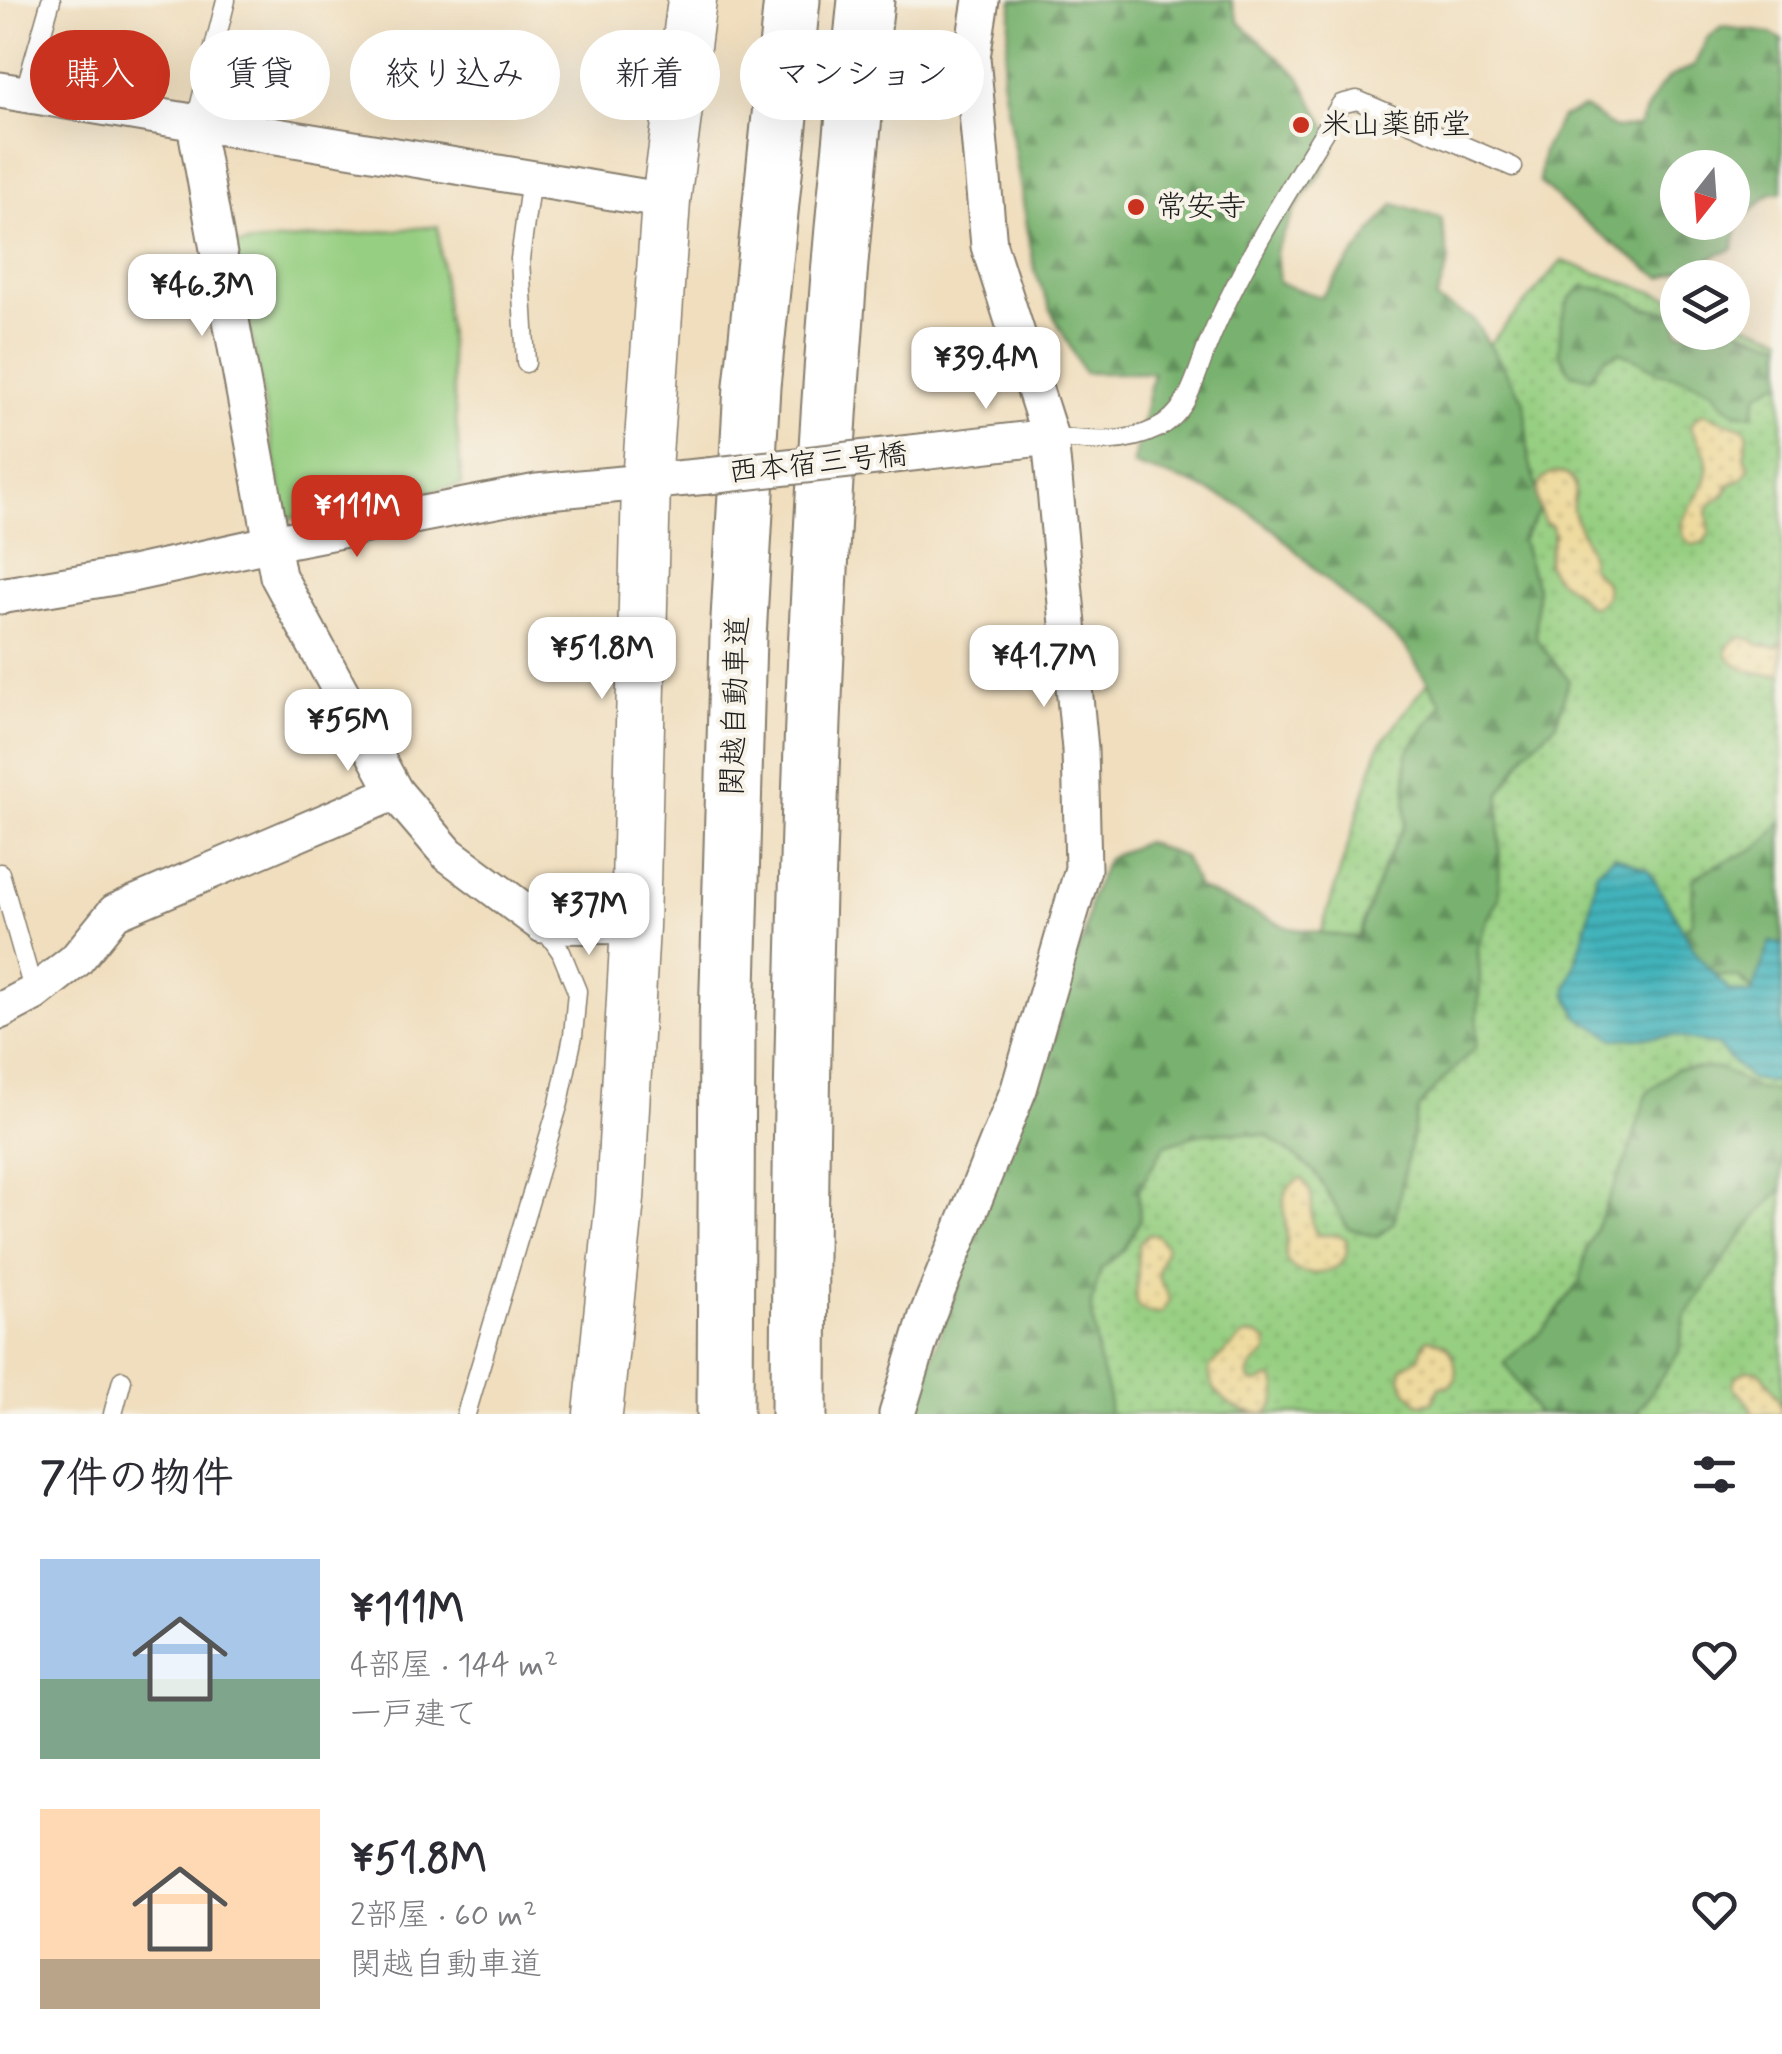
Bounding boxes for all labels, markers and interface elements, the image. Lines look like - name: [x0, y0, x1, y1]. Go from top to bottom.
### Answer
- chip: 購入: [30, 30, 170, 120]
- chip: 賃貸: [190, 30, 330, 120]
- chip: 絞り込み: [350, 30, 560, 120]
- chip: 新着: [580, 30, 720, 120]
- chip: マンション: [740, 30, 984, 120]
- place label: 米山薬師堂: [1321, 106, 1471, 145]
- marker: 米山薬師堂: [1290, 114, 1312, 136]
- north arrow: [1660, 150, 1750, 240]
- map controls: [1660, 150, 1750, 350]
- place label: 常安寺: [1156, 188, 1246, 227]
- marker: 常安寺: [1125, 196, 1147, 218]
- pin: ¥46.3M: [121, 254, 283, 339]
- button: layers: [1660, 260, 1750, 350]
- text: ¥46.3M: [150, 265, 254, 307]
- pin: ¥39.4M: [905, 327, 1067, 412]
- text: ¥39.4M: [933, 338, 1039, 380]
- street label: 西本宿三号橋: [726, 435, 910, 493]
- pin: ¥111M: [287, 475, 427, 560]
- text: ¥111M: [313, 486, 401, 528]
- street label: 関越自動車道: [713, 615, 759, 797]
- pin: ¥51.8M: [521, 617, 683, 702]
- pin: ¥41.7M: [963, 625, 1125, 710]
- text: ¥51.8M: [550, 628, 654, 670]
- text: ¥41.7M: [992, 636, 1097, 678]
- pin: ¥55M: [289, 689, 407, 774]
- text: ¥55M: [307, 700, 389, 742]
- pin: ¥37M: [530, 873, 648, 958]
- text: ¥37M: [550, 884, 628, 926]
- icon: filters: [1687, 1447, 1742, 1502]
- text: 7件の物件: [40, 1452, 234, 1507]
- text: ¥111M: [350, 1583, 464, 1638]
- icon: home: [120, 1599, 240, 1719]
- icon: heart: [1687, 1632, 1742, 1687]
- text: 4部屋 · 144 m²: [350, 1645, 558, 1687]
- text: 一戸建て: [350, 1694, 478, 1736]
- text: ¥51.8M: [350, 1833, 487, 1888]
- icon: home: [120, 1849, 240, 1969]
- icon: heart: [1687, 1882, 1742, 1937]
- text: 2部屋 · 60 m²: [350, 1895, 537, 1937]
- text: 関越自動車道: [350, 1944, 542, 1986]

